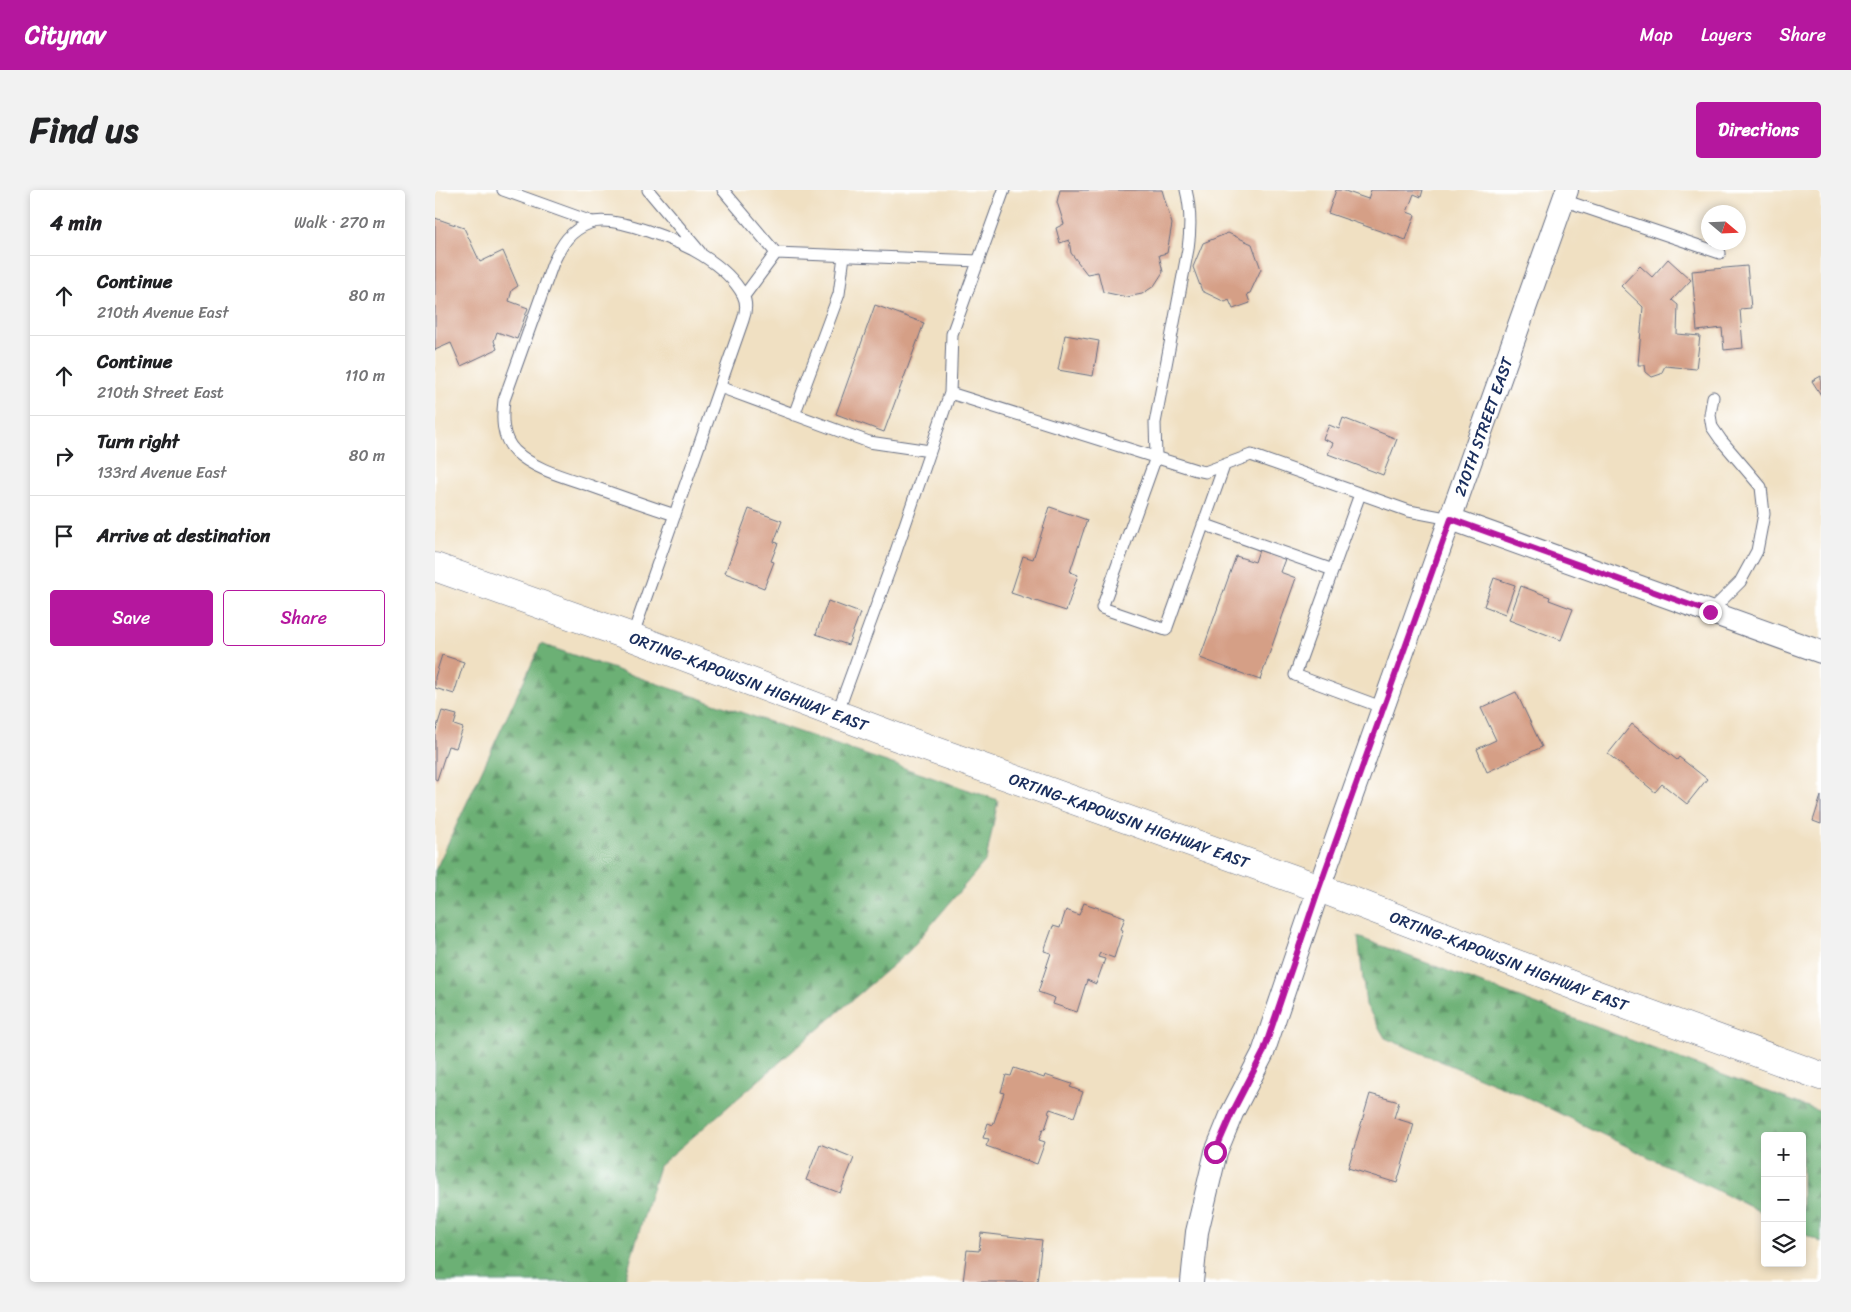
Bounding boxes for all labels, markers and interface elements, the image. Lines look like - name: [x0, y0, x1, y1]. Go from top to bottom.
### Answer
- text: Citynav: [25, 14, 106, 56]
- text: Map: [1640, 19, 1673, 51]
- text: Layers: [1701, 19, 1752, 51]
- text: Share: [1780, 19, 1826, 51]
- text: Find us: [30, 99, 138, 161]
- button: Directions: [1696, 102, 1821, 158]
- text: 4 min: [50, 204, 102, 242]
- north arrow: [1701, 205, 1746, 250]
- text: Walk · 270 m: [294, 208, 385, 237]
- text: Continue: [97, 265, 173, 298]
- text: 80 m: [349, 281, 385, 310]
- icon: ahead: [50, 282, 78, 310]
- text: 210th Avenue East: [97, 298, 229, 327]
- text: Continue: [97, 345, 173, 378]
- street label: 210TH STREET EAST: [1445, 352, 1522, 500]
- text: 110 m: [345, 361, 385, 390]
- icon: ahead: [50, 362, 78, 390]
- text: 210th Street East: [97, 378, 224, 407]
- text: Turn right: [97, 425, 179, 458]
- text: 80 m: [349, 441, 385, 470]
- icon: right: [50, 442, 78, 470]
- text: 133rd Avenue East: [97, 458, 227, 487]
- text: Arrive at destination: [97, 519, 270, 552]
- icon: arrive: [50, 522, 78, 550]
- button: Save: [50, 590, 213, 646]
- button: Share: [223, 590, 385, 646]
- route end: [1699, 601, 1722, 624]
- street label: ORTING-KAPOWSIN HIGHWAY EAST: [625, 623, 873, 740]
- street label: ORTING-KAPOWSIN HIGHWAY EAST: [1005, 764, 1254, 877]
- street label: ORTING-KAPOWSIN HIGHWAY EAST: [1385, 902, 1633, 1020]
- map controls: [1761, 1132, 1806, 1267]
- button: +: [1761, 1132, 1806, 1177]
- route start: [1204, 1141, 1227, 1164]
- button: −: [1761, 1177, 1806, 1222]
- button: layers: [1761, 1222, 1806, 1267]

